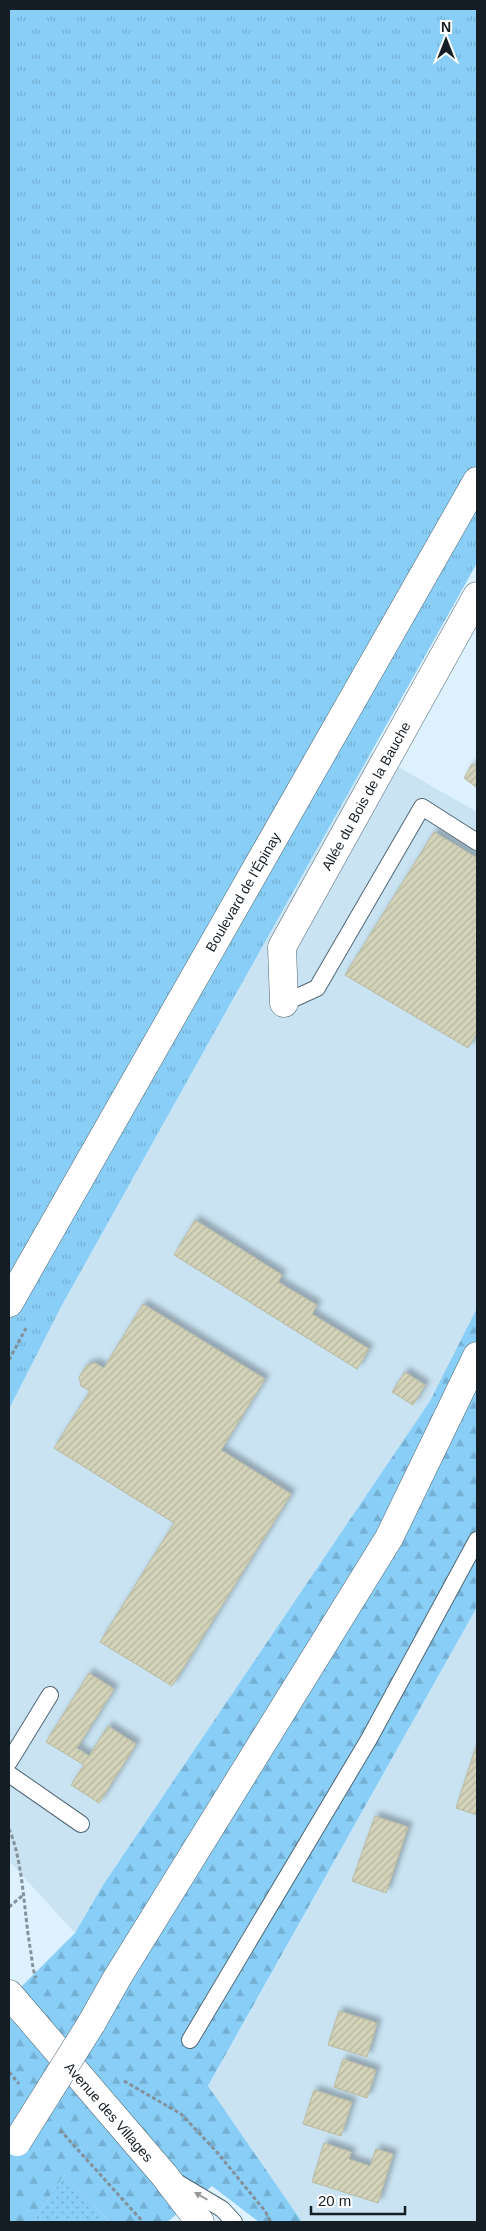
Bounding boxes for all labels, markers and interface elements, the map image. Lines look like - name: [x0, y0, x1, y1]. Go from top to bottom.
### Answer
- north arrow: [421, 15, 471, 65]
- text: N: [441, 19, 451, 35]
- street label: Allée du Bois de la Bauche: [318, 719, 414, 873]
- street label: Boulevard de l'Épinay: [202, 830, 284, 954]
- street label: Avenue des Villages: [62, 2059, 156, 2165]
- scale bar: [311, 2184, 405, 2216]
- one-way arrow: [195, 2191, 208, 2200]
- text: 20 m: [318, 2192, 351, 2209]

